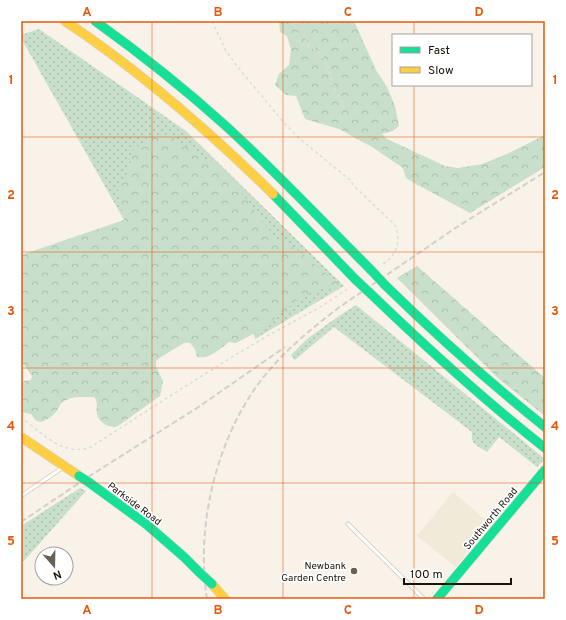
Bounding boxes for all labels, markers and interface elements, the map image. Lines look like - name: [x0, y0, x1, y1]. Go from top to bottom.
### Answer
- text: A: [82, 5, 92, 21]
- text: B: [214, 5, 223, 21]
- text: C: [344, 5, 352, 21]
- text: D: [474, 5, 484, 21]
- legend: [392, 34, 532, 86]
- text: Fast: [428, 43, 450, 59]
- text: Slow: [428, 63, 454, 79]
- text: 1: [8, 73, 14, 89]
- text: 1: [552, 73, 558, 89]
- text: 2: [7, 188, 15, 204]
- text: 2: [551, 188, 559, 204]
- text: 3: [7, 304, 15, 320]
- text: 3: [551, 304, 559, 320]
- text: 4: [7, 419, 15, 435]
- text: 4: [551, 419, 559, 435]
- street label: Parkside Road: [105, 480, 164, 529]
- street label: Southworth Road: [461, 485, 521, 553]
- text: 5: [7, 534, 15, 550]
- text: 5: [551, 534, 559, 550]
- north arrow: [34, 546, 74, 586]
- place label: Newbank Garden Centre: [281, 560, 346, 585]
- scale bar: [404, 560, 511, 586]
- marker: Newbank Garden Centre: [349, 566, 359, 576]
- text: N: [51, 567, 63, 582]
- text: 100 m: [410, 567, 443, 583]
- text: A: [82, 603, 92, 619]
- text: B: [214, 603, 223, 619]
- text: C: [344, 603, 352, 619]
- text: D: [474, 603, 484, 619]

